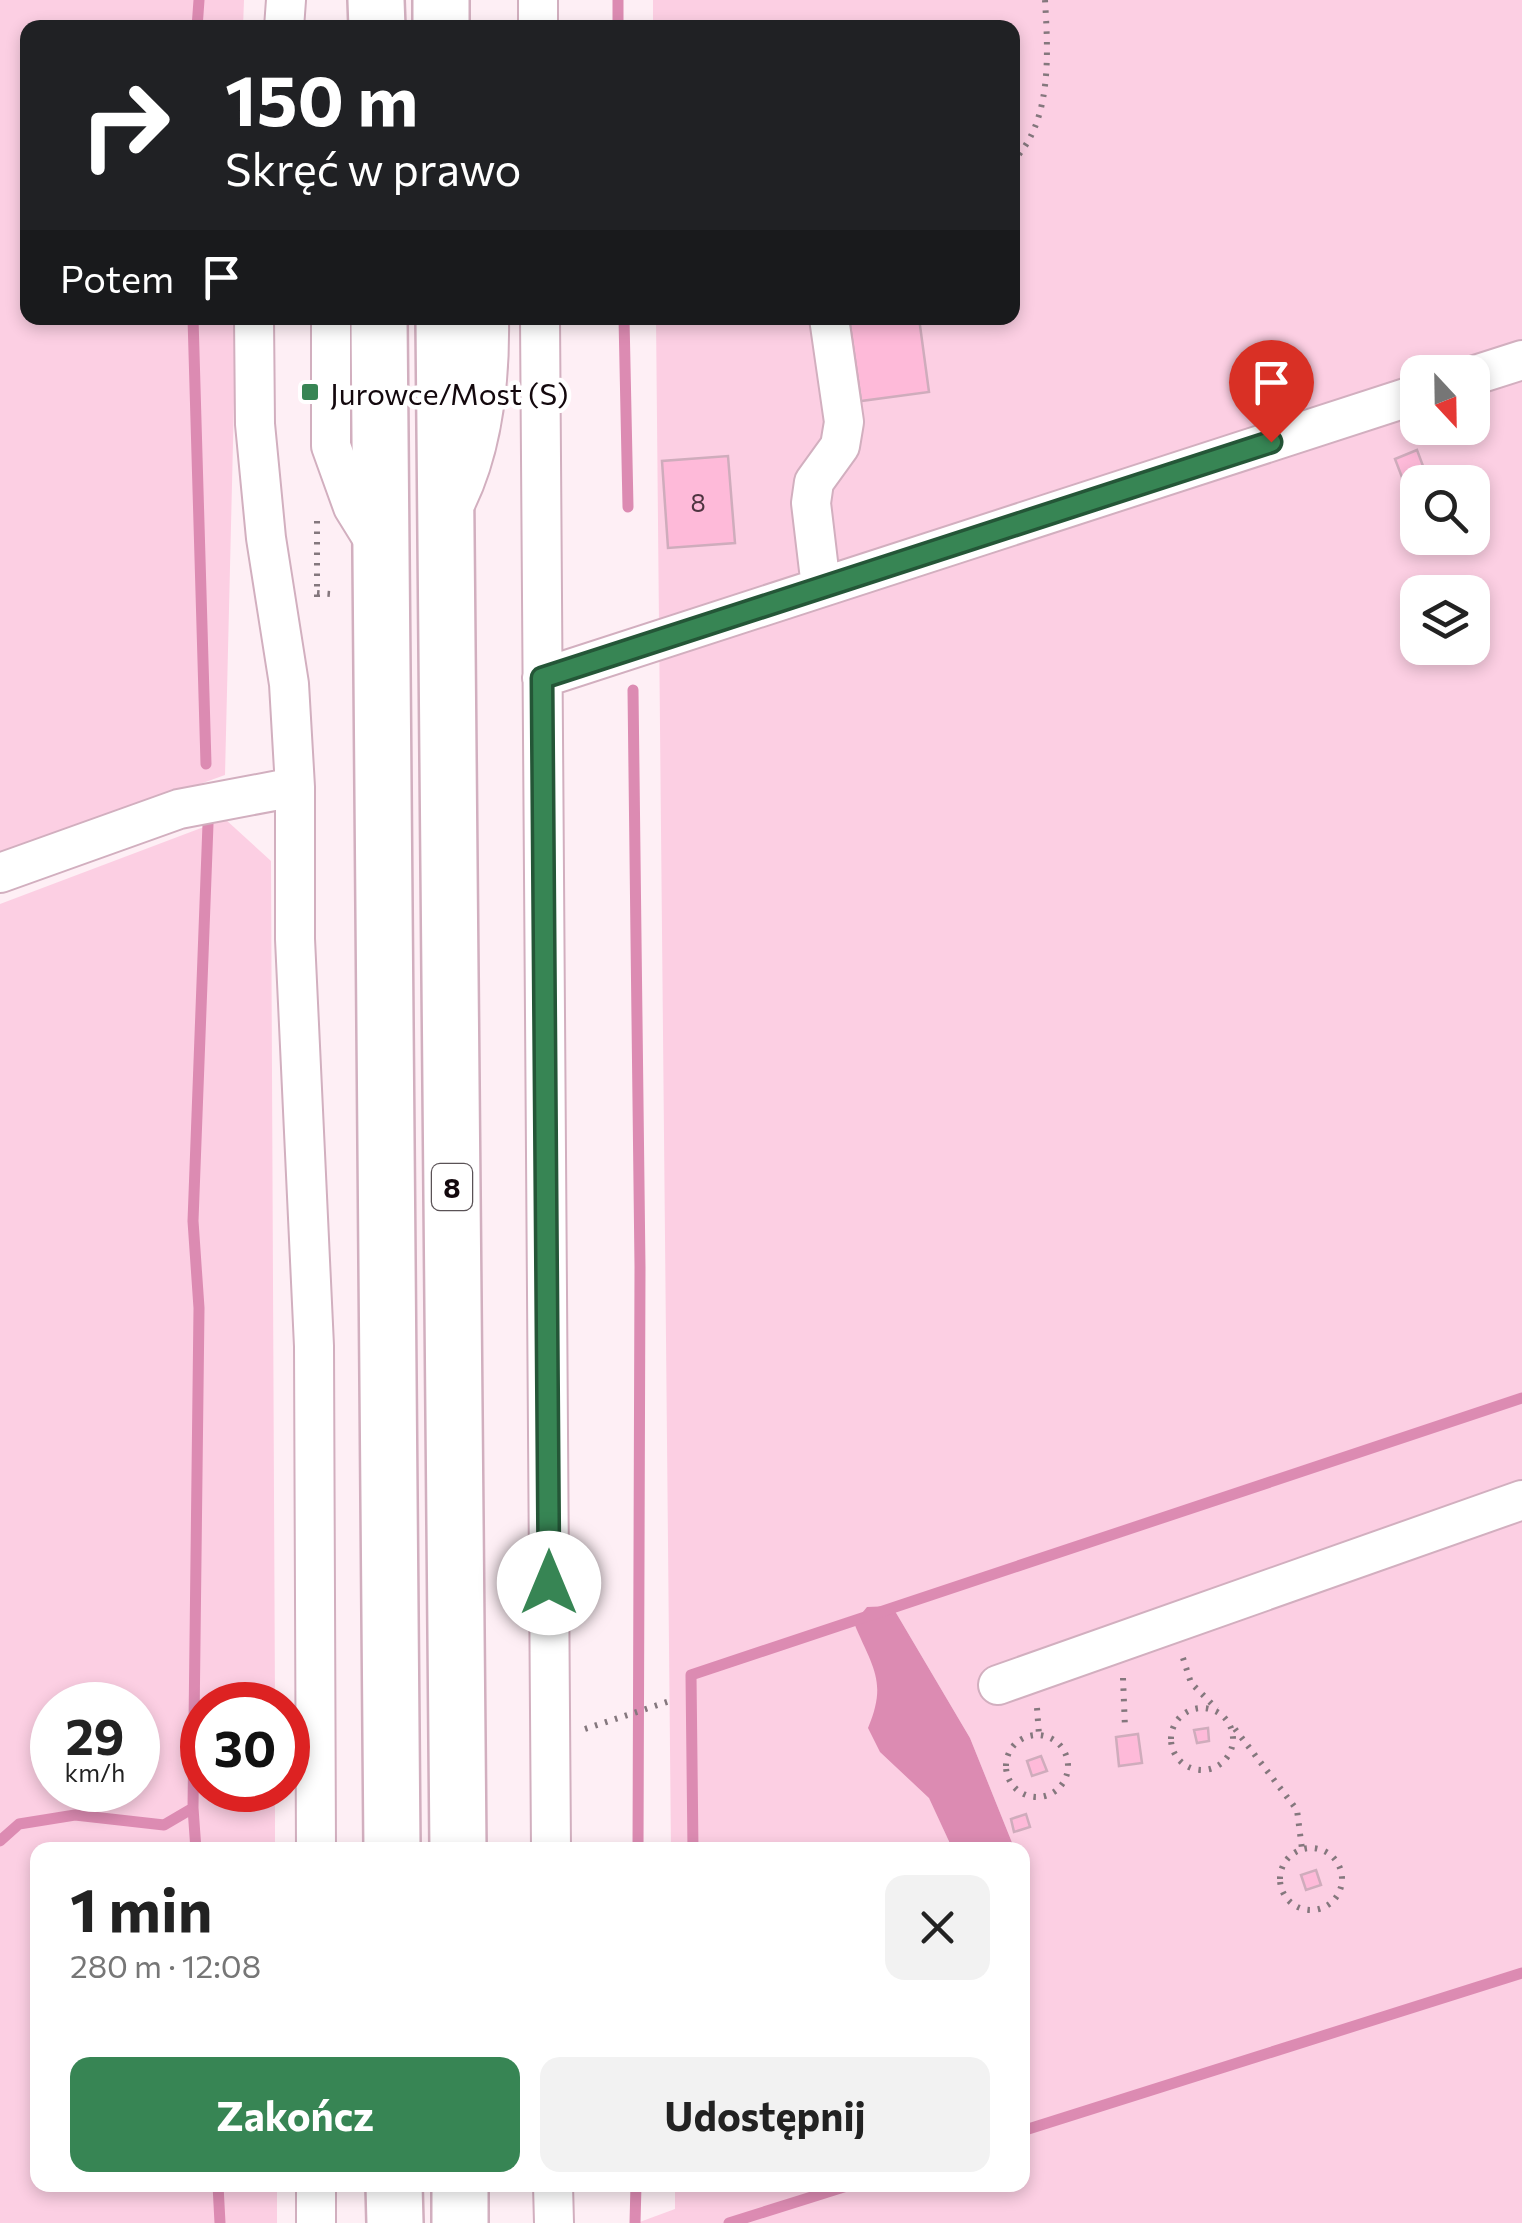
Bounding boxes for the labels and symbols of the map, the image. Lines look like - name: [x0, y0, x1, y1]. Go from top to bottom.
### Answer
- pin: [1229, 340, 1314, 443]
- north arrow: [1400, 355, 1490, 445]
- place label: Jurowce/Most (S): [330, 374, 569, 411]
- marker: Jurowce/Most (S): [299, 381, 321, 403]
- house number: 8: [690, 487, 706, 517]
- road number: 8: [432, 1164, 472, 1210]
- position arrow: [497, 1531, 601, 1635]
- speed limit sign: 30: [180, 1682, 310, 1812]

